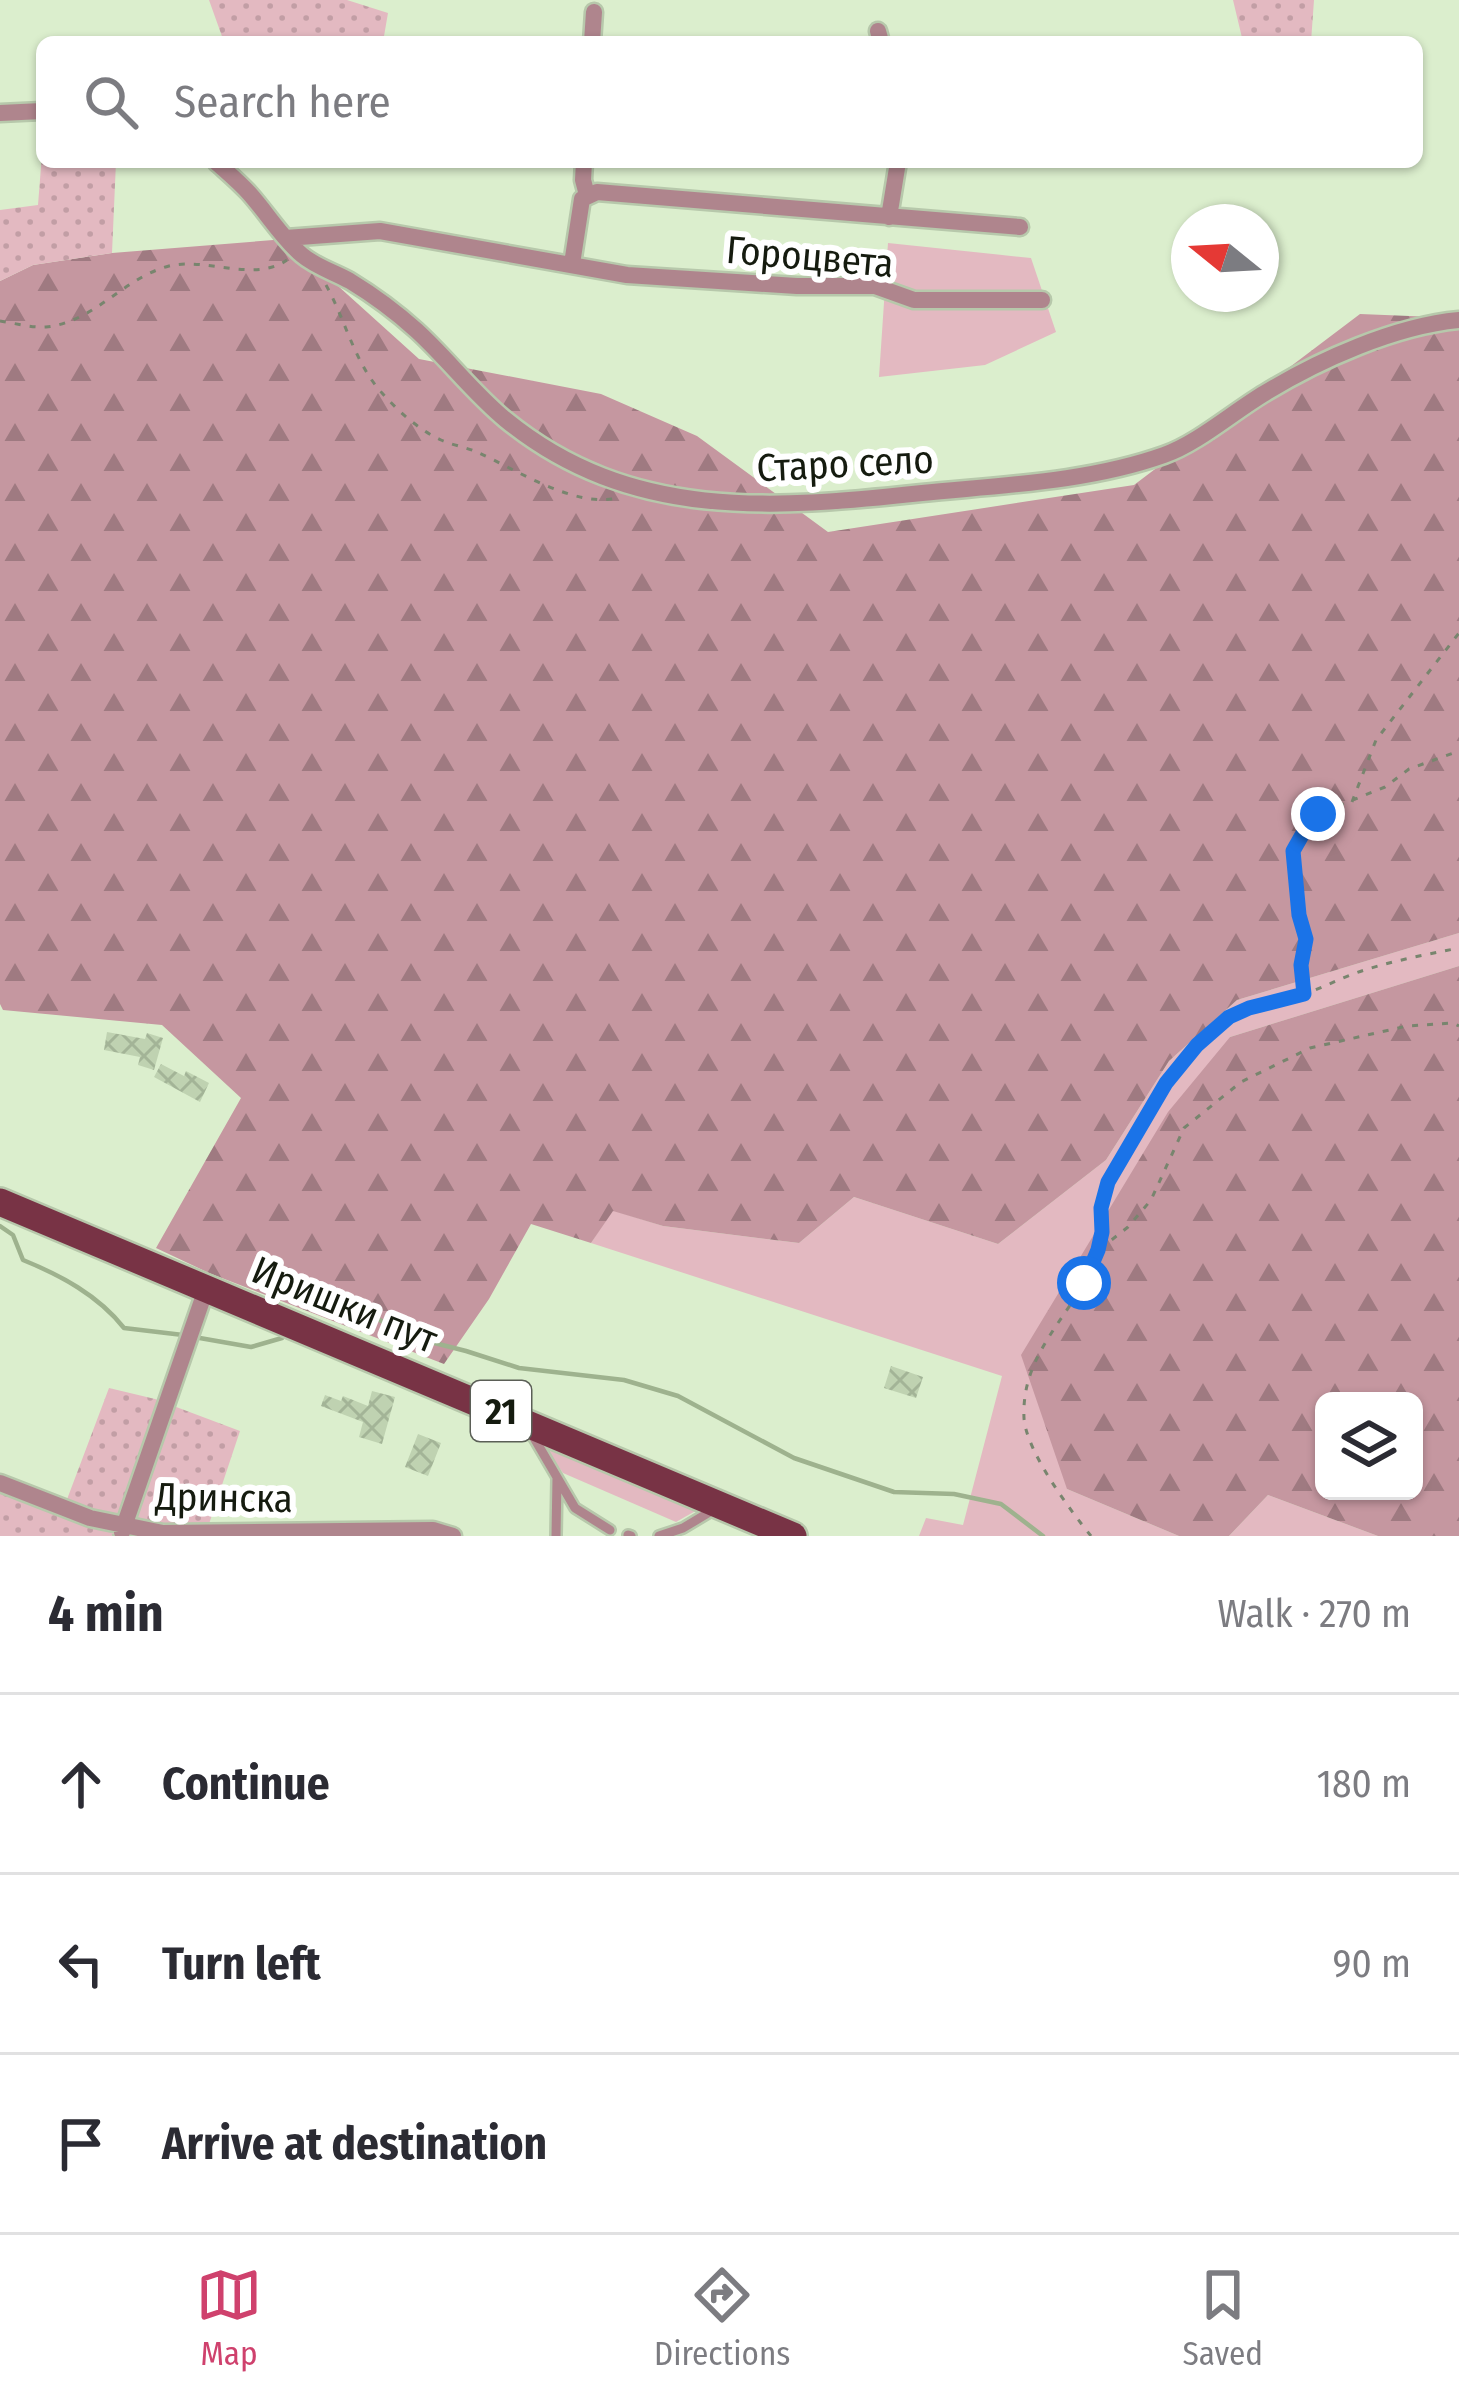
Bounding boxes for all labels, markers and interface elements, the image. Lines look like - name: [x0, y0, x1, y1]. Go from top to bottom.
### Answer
- search box: [36, 36, 1423, 168]
- icon: search: [78, 69, 144, 135]
- text: Search here: [174, 75, 391, 129]
- north arrow: [1171, 204, 1279, 312]
- street label: Гороцвета: [724, 227, 896, 287]
- street label: Старо село: [755, 436, 935, 492]
- route end: [1291, 787, 1345, 841]
- street label: Иришки пут: [245, 1247, 444, 1363]
- route start: [1057, 1256, 1111, 1310]
- road number: 21: [471, 1381, 531, 1441]
- map controls: [1315, 1392, 1423, 1500]
- button: layers: [1315, 1392, 1423, 1500]
- street label: Дринска: [154, 1474, 293, 1522]
- text: 4 min: [48, 1583, 164, 1645]
- text: Walk · 270 m: [1217, 1591, 1411, 1637]
- icon: ahead: [48, 1751, 114, 1817]
- text: Continue: [162, 1757, 330, 1811]
- text: 180 m: [1317, 1761, 1411, 1807]
- icon: left: [48, 1931, 114, 1997]
- text: Turn left: [162, 1937, 321, 1991]
- text: 90 m: [1333, 1941, 1411, 1987]
- icon: arrive: [48, 2111, 114, 2177]
- text: Arrive at destination: [162, 2117, 547, 2171]
- tab: Map: [196, 2262, 262, 2374]
- tab: Directions: [654, 2262, 790, 2374]
- tab: Saved: [1182, 2262, 1263, 2374]

